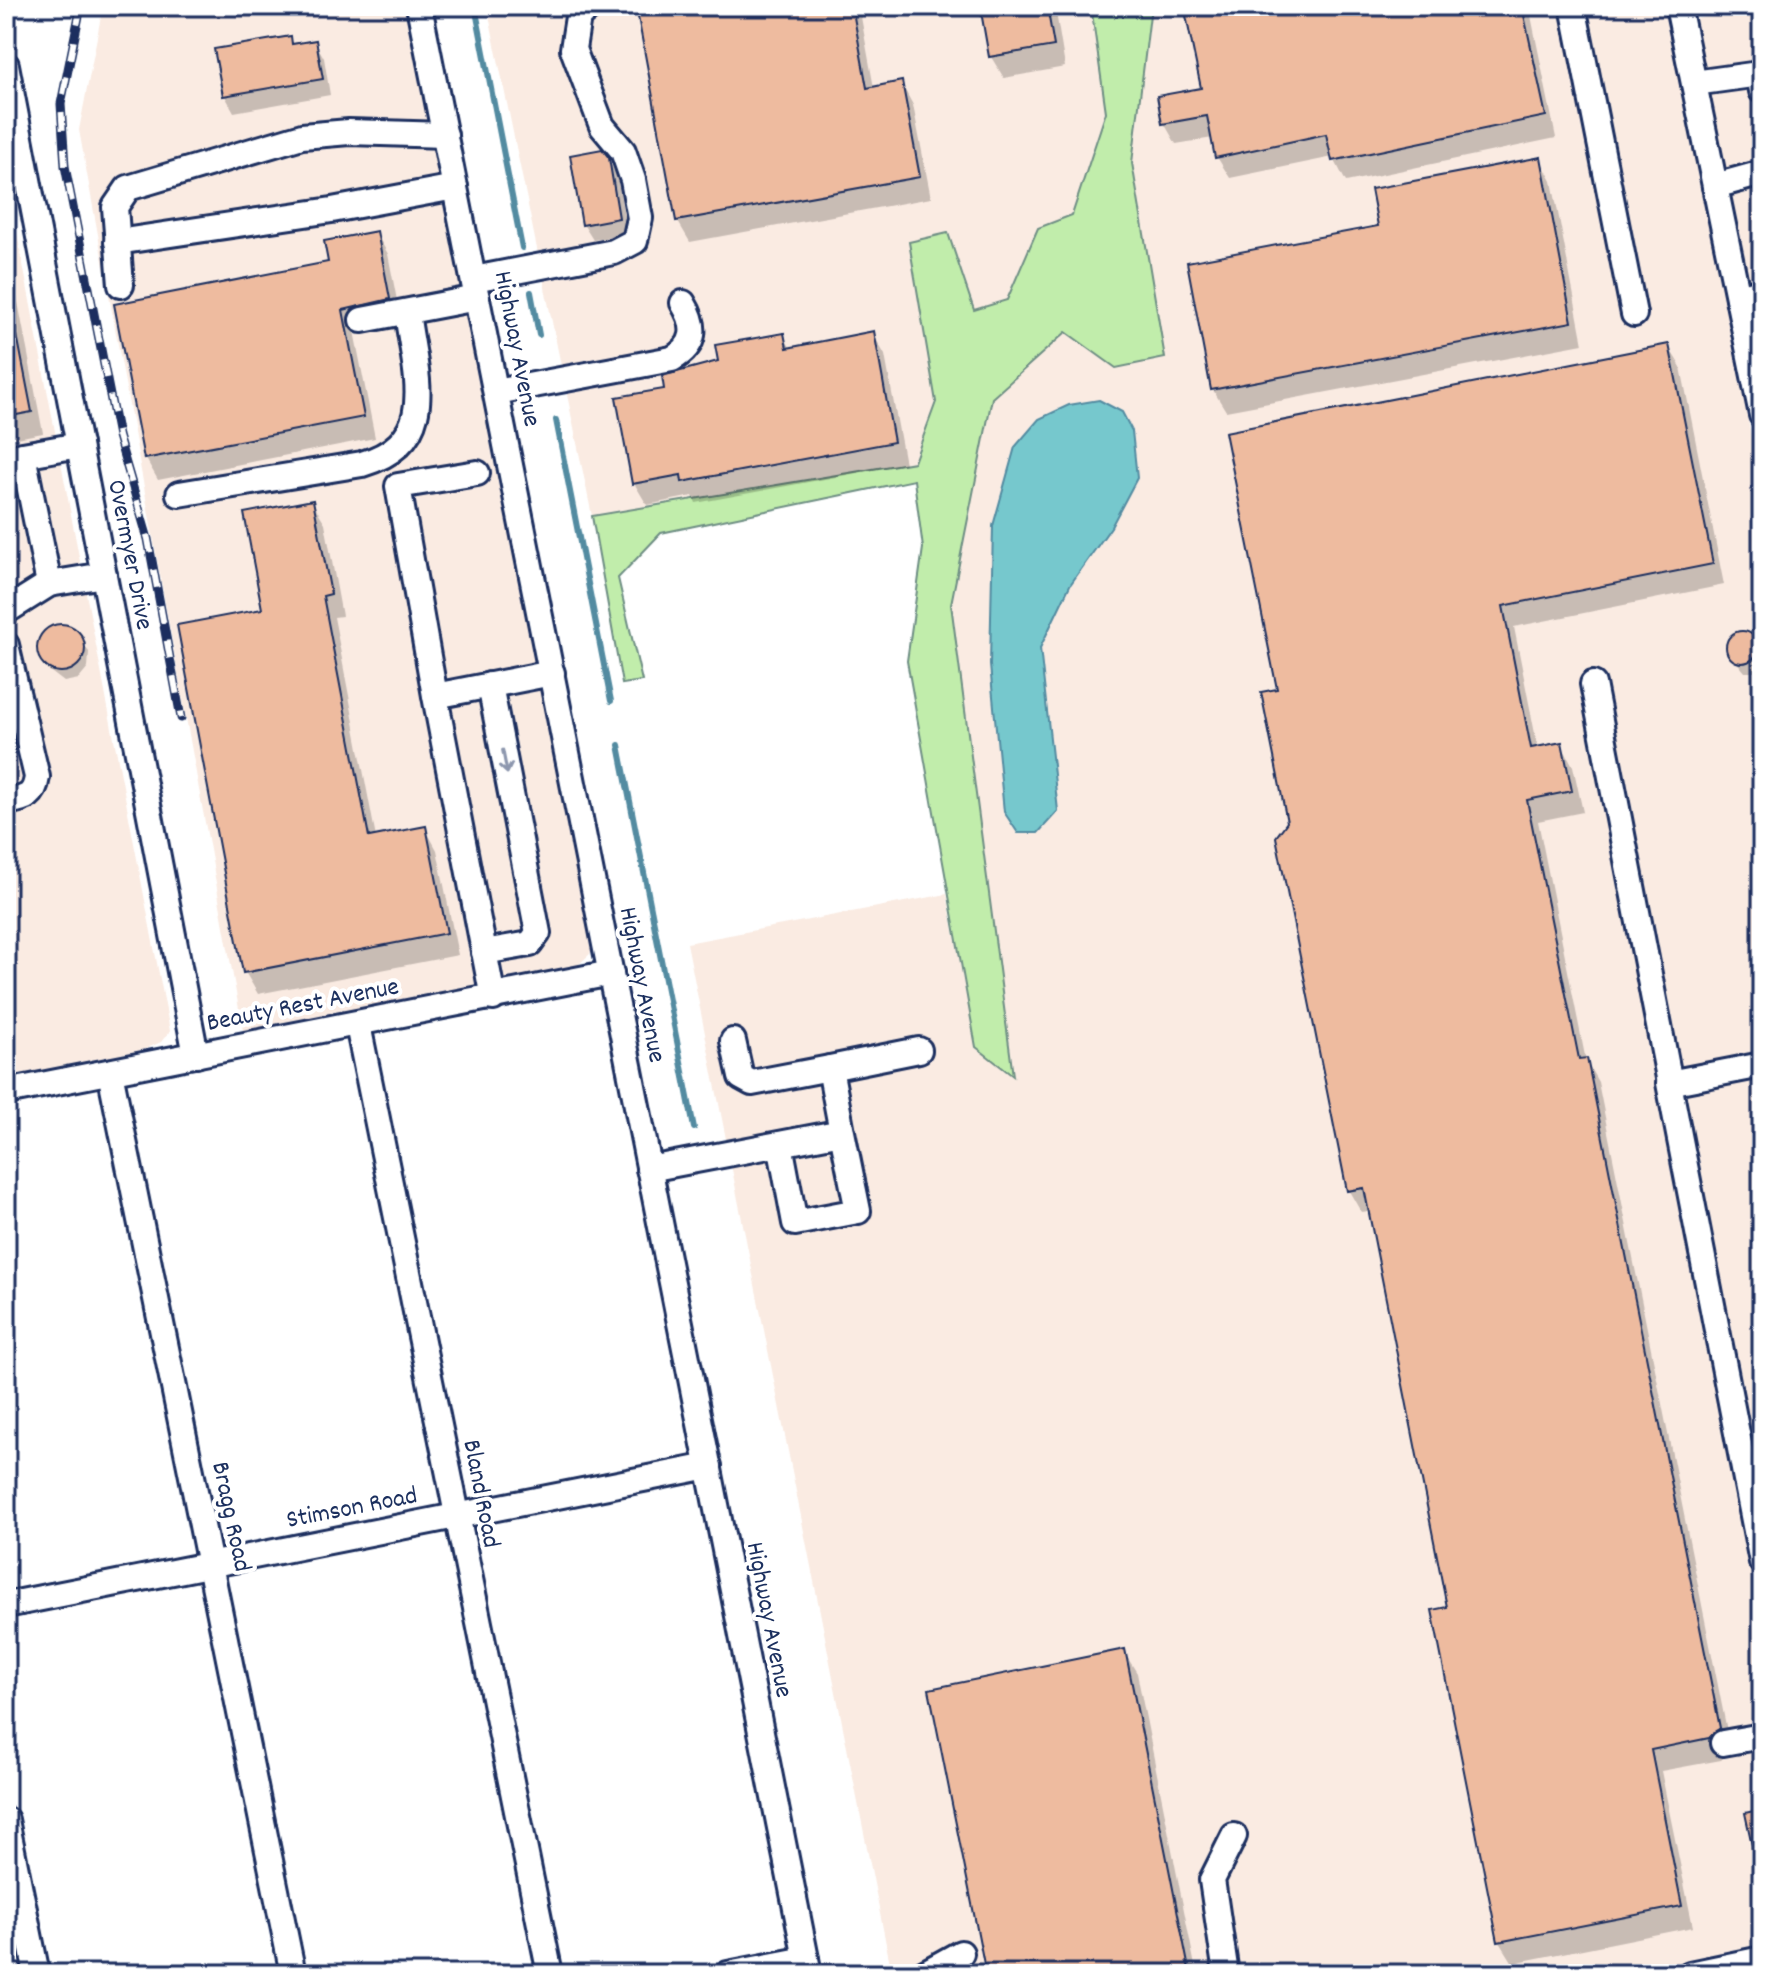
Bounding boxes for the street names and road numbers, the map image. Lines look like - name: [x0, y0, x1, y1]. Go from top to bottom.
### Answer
- street label: Highway Avenue: [483, 268, 549, 430]
- street label: Overmyer Drive: [96, 477, 162, 633]
- street label: Highway Avenue: [608, 904, 674, 1066]
- street label: Beauty Rest Avenue: [204, 969, 402, 1043]
- street label: Bland Road: [451, 1437, 509, 1551]
- street label: Bragg Road: [200, 1459, 260, 1575]
- street label: Stimson Road: [283, 1478, 421, 1540]
- street label: Highway Avenue: [735, 1539, 801, 1701]

